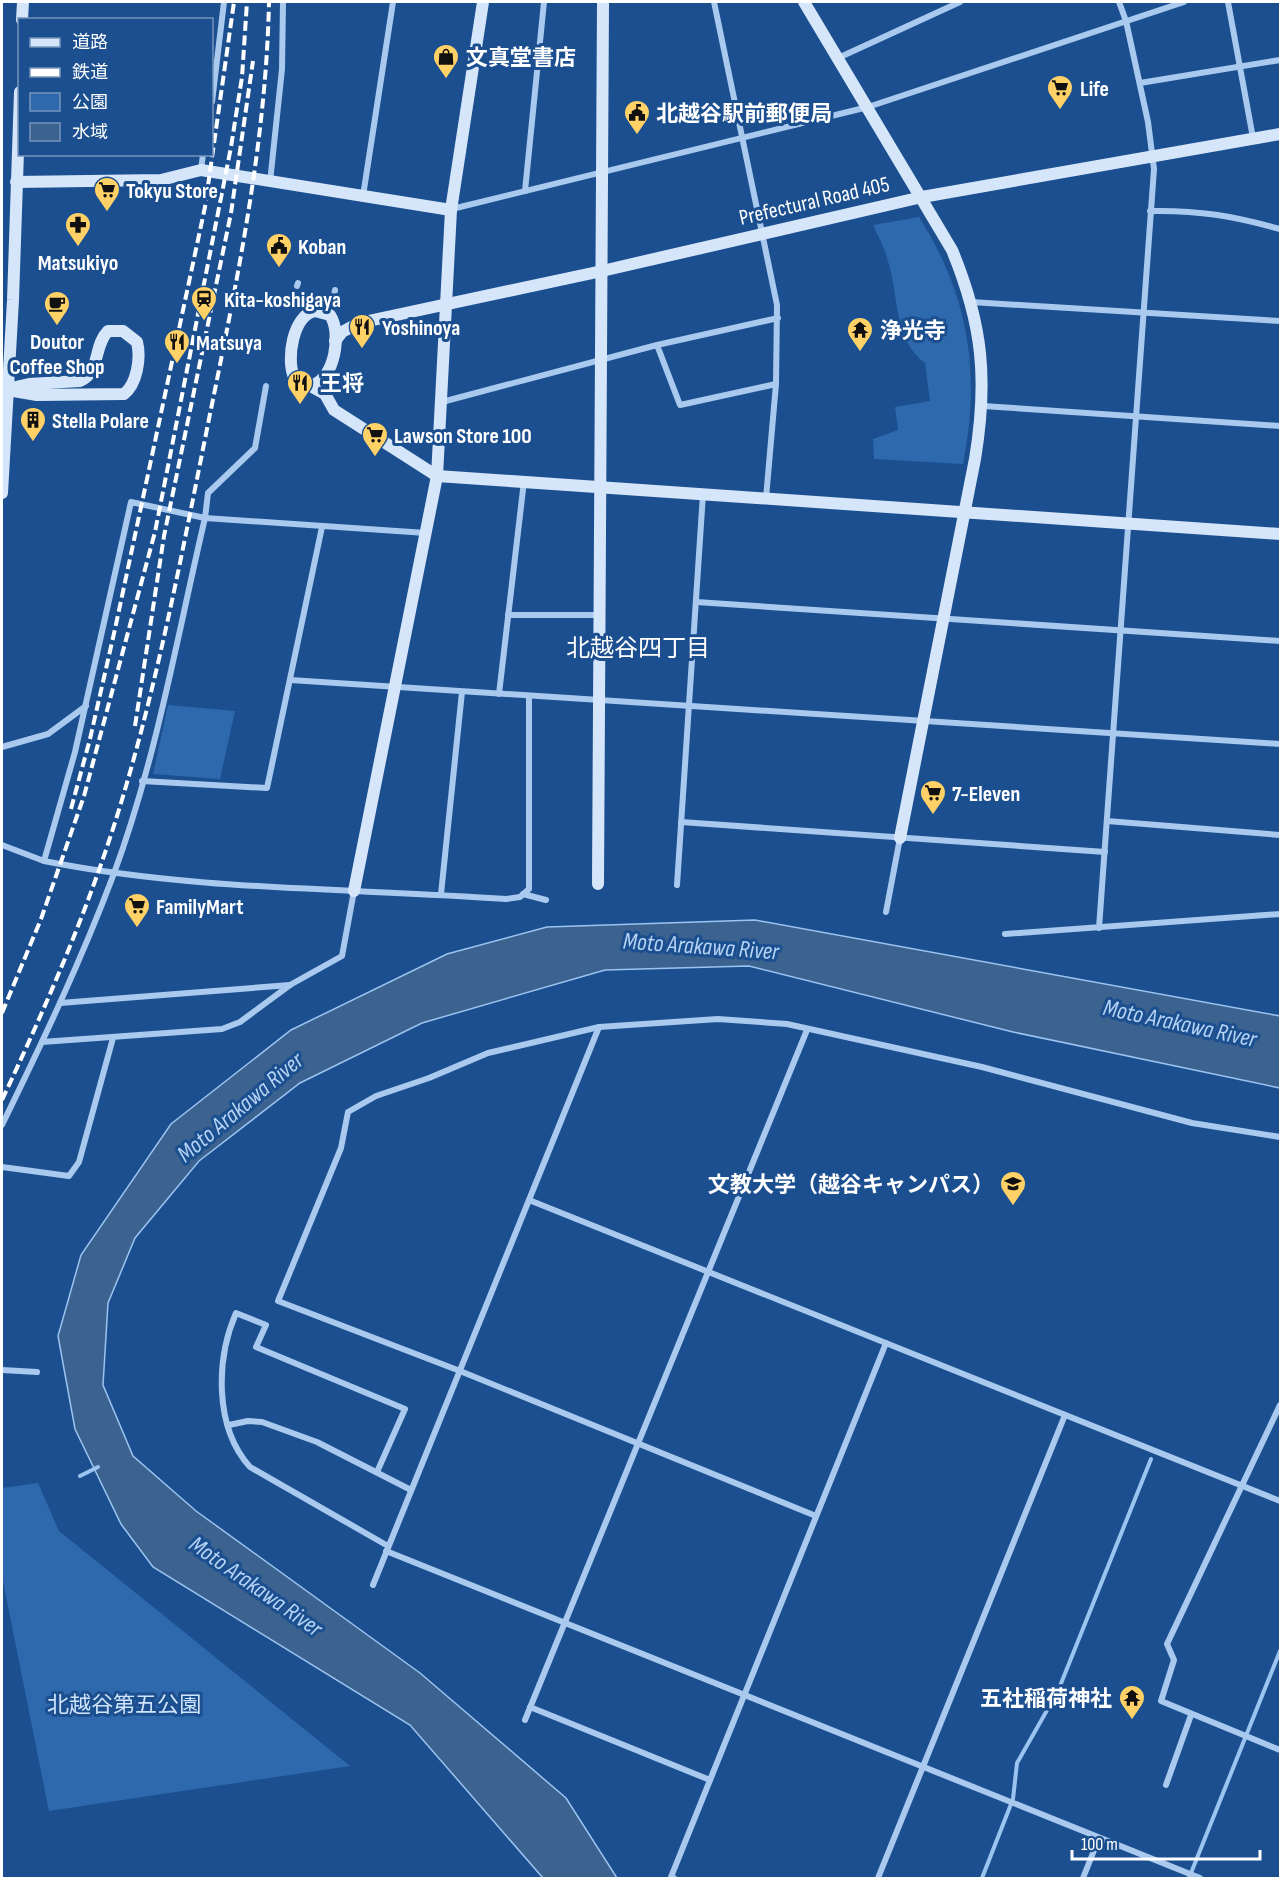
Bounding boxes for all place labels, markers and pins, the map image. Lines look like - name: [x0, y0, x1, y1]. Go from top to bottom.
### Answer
- shop icon: 文真堂書店: [431, 42, 461, 80]
- place label: 文真堂書店: [466, 45, 576, 72]
- supermarket icon: Life: [1045, 73, 1075, 111]
- place label: Life: [1080, 76, 1109, 103]
- public building icon: 北越谷駅前郵便局: [622, 98, 652, 136]
- place label: 北越谷駅前郵便局: [656, 101, 832, 128]
- supermarket icon: Tokyu Store: [92, 175, 122, 213]
- place label: Tokyu Store: [126, 178, 218, 205]
- pharmacy icon: Matsukiyo: [63, 210, 93, 248]
- public building icon: Koban: [264, 231, 294, 269]
- place label: Koban: [298, 234, 346, 261]
- place label: Matsukiyo: [38, 250, 118, 277]
- station icon: Kita-koshigaya: [189, 284, 219, 322]
- place label: Kita-koshigaya: [224, 287, 341, 314]
- cafe icon: Doutor Coffee Shop: [42, 289, 72, 327]
- restaurant icon: Yoshinoya: [347, 312, 377, 350]
- place label: Yoshinoya: [382, 315, 460, 342]
- temple icon: 浄光寺: [845, 315, 875, 353]
- place label: 浄光寺: [880, 318, 946, 345]
- restaurant icon: Matsuya: [162, 327, 192, 365]
- place label: Doutor Coffee Shop: [9, 329, 105, 381]
- place label: Matsuya: [196, 330, 262, 357]
- restaurant icon: 王将: [285, 368, 315, 406]
- place label: 王将: [320, 371, 364, 398]
- building icon: Stella Polare: [18, 405, 48, 443]
- place label: Stella Polare: [52, 408, 149, 435]
- supermarket icon: Lawson Store 100: [360, 420, 390, 458]
- place label: Lawson Store 100: [394, 423, 532, 450]
- supermarket icon: 7-Eleven: [918, 778, 948, 816]
- place label: 7-Eleven: [952, 781, 1020, 808]
- supermarket icon: FamilyMart: [122, 891, 152, 929]
- place label: FamilyMart: [156, 894, 243, 921]
- school or university icon: 文教大学（越谷キャンパス）: [998, 1169, 1028, 1207]
- place label: 文教大学（越谷キャンパス）: [708, 1172, 994, 1199]
- temple icon: 五社稲荷神社: [1117, 1683, 1147, 1721]
- place label: 五社稲荷神社: [980, 1686, 1112, 1713]

